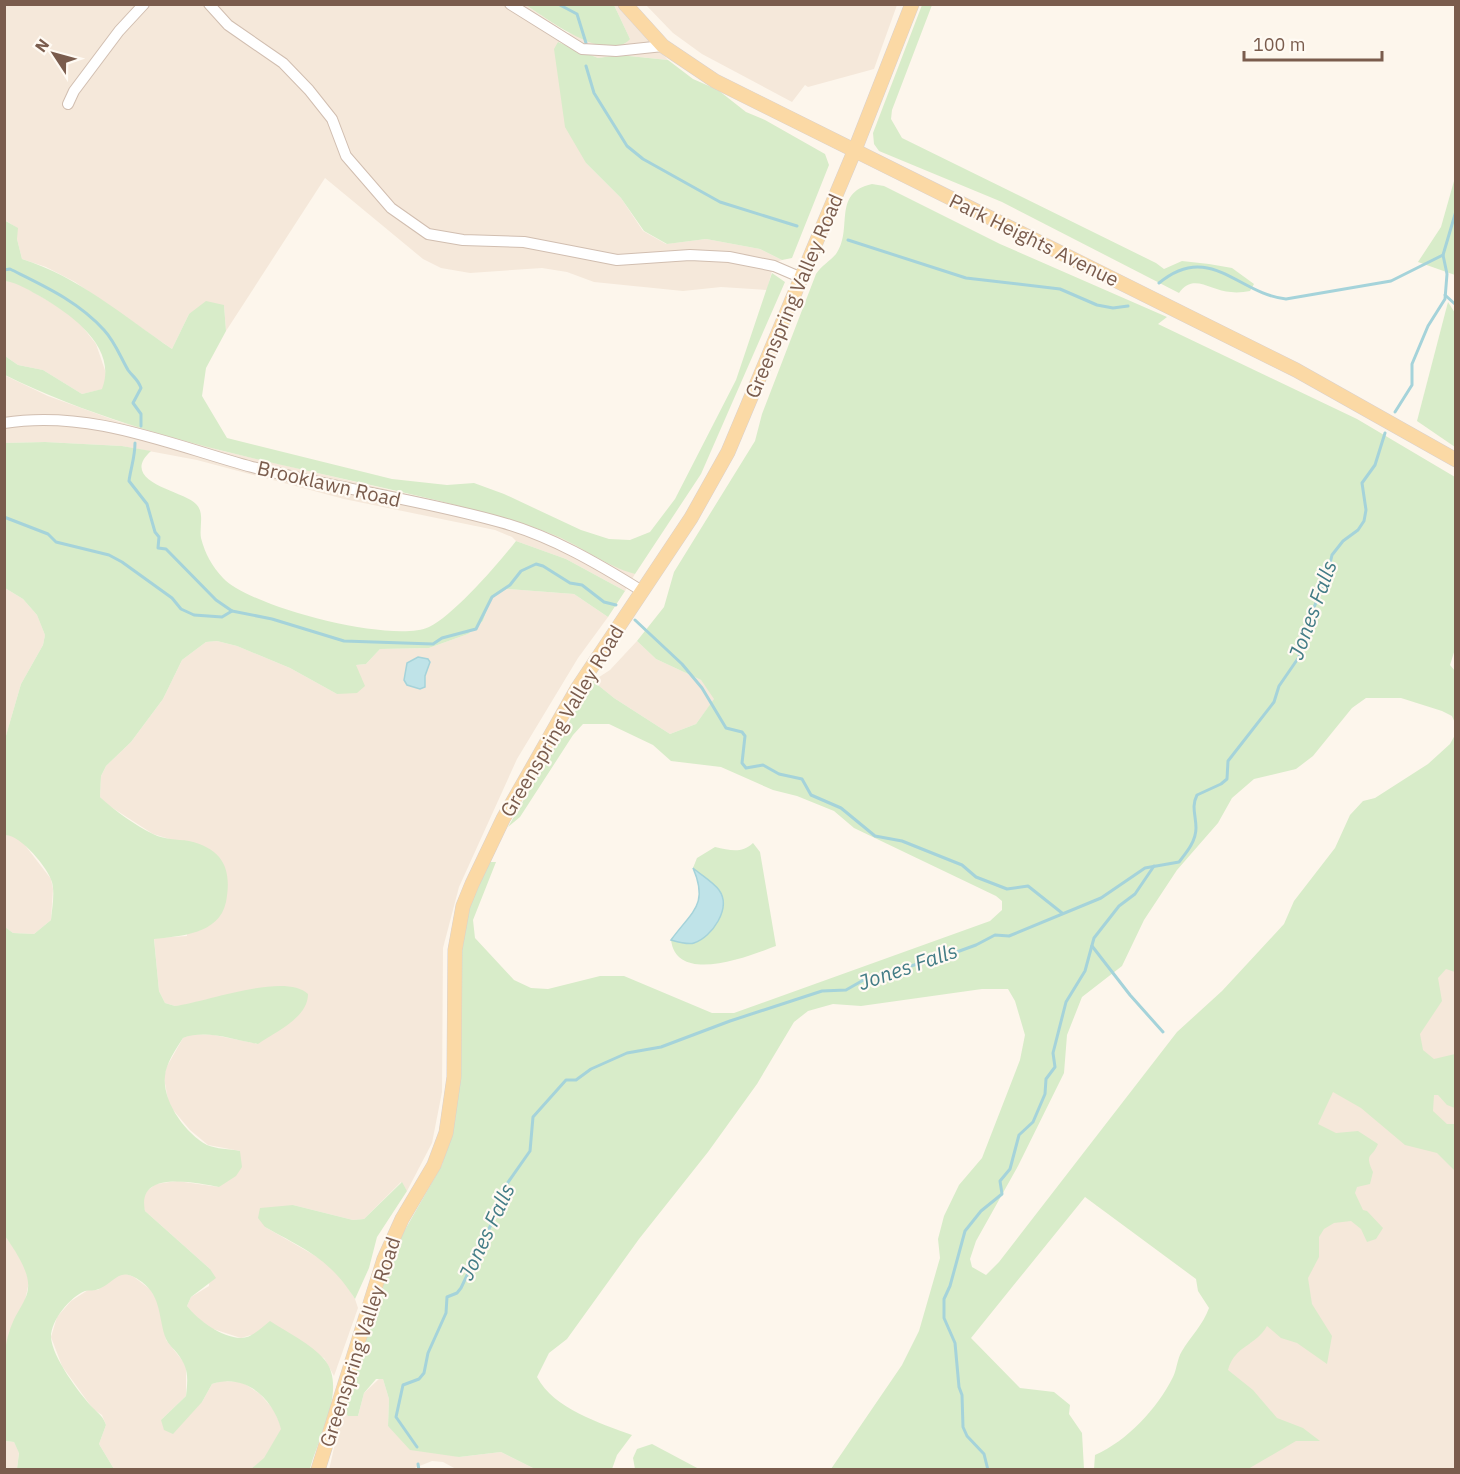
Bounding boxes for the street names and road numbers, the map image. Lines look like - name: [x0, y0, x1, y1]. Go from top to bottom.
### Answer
- street label: Park Heights Avenue: [945, 187, 1124, 292]
- street label: Greenspring Valley Road: [738, 190, 849, 402]
- street label: Brooklawn Road: [255, 454, 404, 513]
- street label: Greenspring Valley Road: [494, 620, 630, 822]
- street label: Greenspring Valley Road: [313, 1233, 406, 1450]

